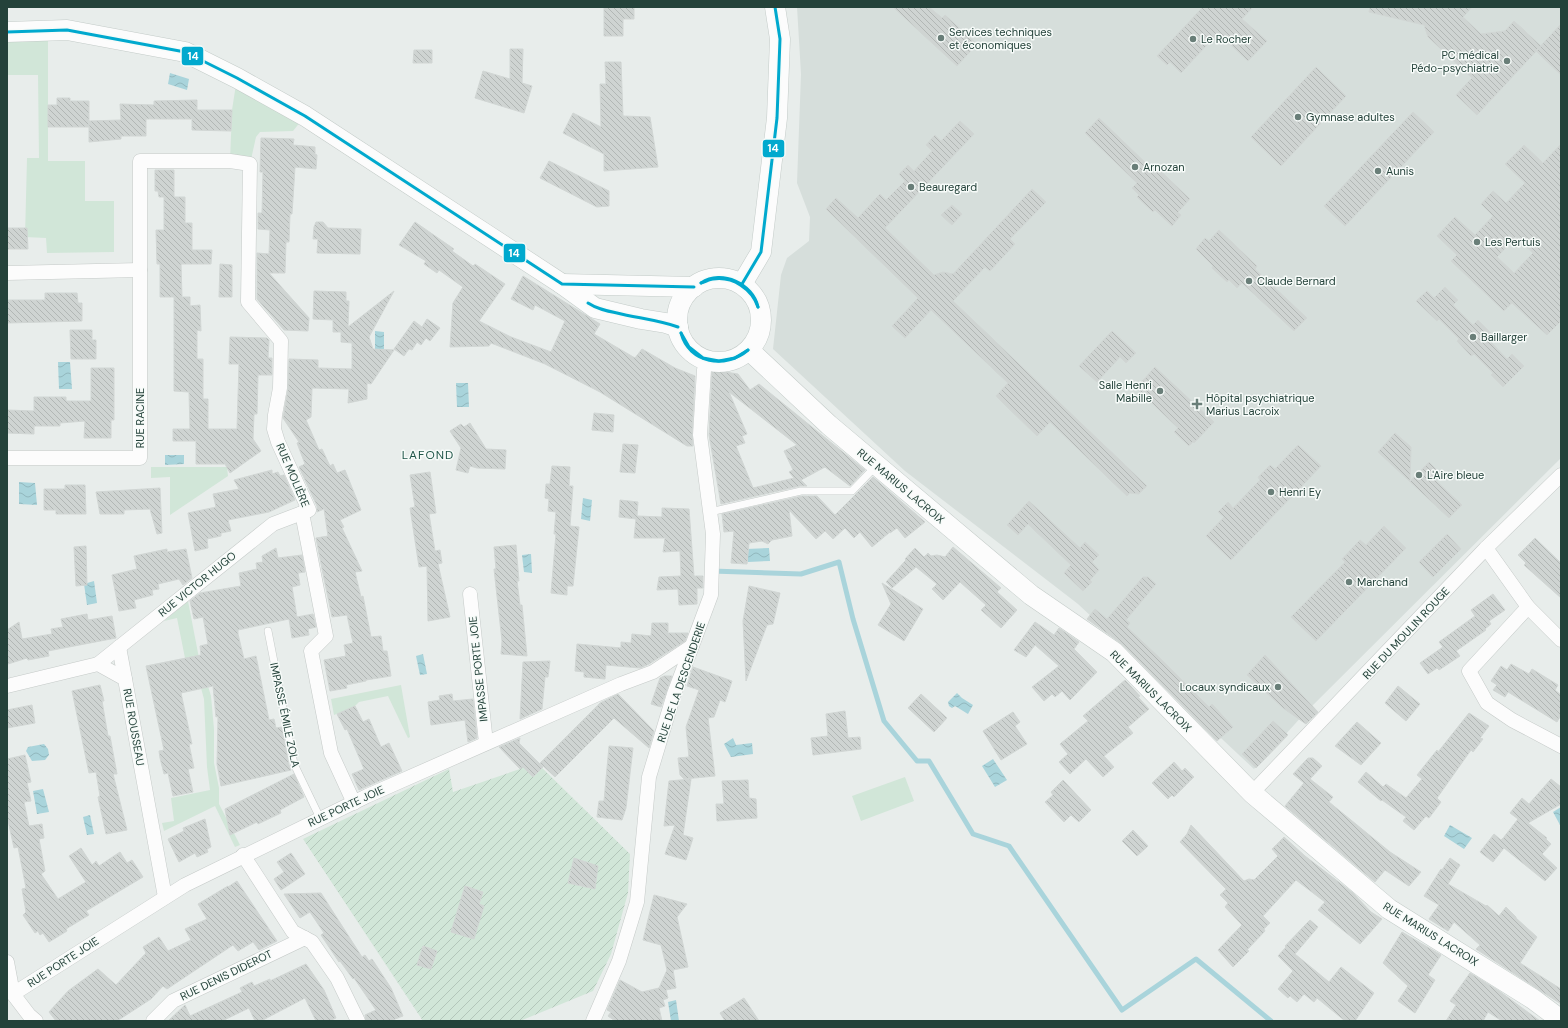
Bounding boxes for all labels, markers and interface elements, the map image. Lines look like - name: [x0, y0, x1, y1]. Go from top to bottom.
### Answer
- place label: Services techniques et économiques: [949, 25, 1052, 52]
- place label: Le Rocher: [1201, 32, 1251, 46]
- marker: Services techniques et économiques: [936, 33, 946, 43]
- marker: Le Rocher: [1188, 34, 1198, 44]
- line badge: 14: [181, 46, 204, 66]
- place label: PC médical Pédo-psychiatrie: [1411, 48, 1499, 75]
- text: 14: [187, 49, 199, 63]
- marker: PC médical Pédo-psychiatrie: [1502, 56, 1512, 66]
- place label: Gymnase adultes: [1306, 110, 1395, 124]
- marker: Gymnase adultes: [1293, 112, 1303, 122]
- line badge: 14: [762, 139, 785, 158]
- text: 14: [767, 141, 779, 155]
- place label: Arnozan: [1143, 160, 1185, 174]
- marker: Arnozan: [1130, 162, 1140, 172]
- place label: Aunis: [1386, 164, 1414, 178]
- marker: Aunis: [1373, 166, 1383, 176]
- place label: Beauregard: [919, 180, 977, 194]
- marker: Beauregard: [906, 182, 916, 192]
- place label: Les Pertuis: [1485, 235, 1540, 249]
- marker: Les Pertuis: [1472, 237, 1482, 247]
- line badge: 14: [503, 243, 526, 263]
- text: 14: [508, 246, 520, 260]
- place label: Claude Bernard: [1257, 274, 1336, 288]
- marker: Claude Bernard: [1244, 276, 1254, 286]
- place label: Baillarger: [1481, 330, 1527, 344]
- marker: Baillarger: [1468, 332, 1478, 342]
- place label: Salle Henri Mabille: [1099, 378, 1152, 405]
- marker: Salle Henri Mabille: [1155, 386, 1165, 396]
- street label: RUE RACINE: [133, 388, 147, 448]
- place label: Hôpital psychiatrique Marius Lacroix: [1206, 391, 1315, 418]
- marker: Hôpital psychiatrique Marius Lacroix: [1191, 398, 1203, 410]
- street label: RUE MOLIÈRE: [273, 441, 313, 509]
- street label: RUE MARIUS LACROIX: [854, 445, 948, 527]
- district label: LAFOND: [402, 447, 454, 463]
- place label: L'Aire bleue: [1427, 468, 1484, 482]
- marker: L'Aire bleue: [1414, 470, 1424, 480]
- place label: Henri Ey: [1279, 485, 1321, 499]
- marker: Henri Ey: [1266, 487, 1276, 497]
- street label: RUE VICTOR HUGO: [155, 548, 239, 620]
- place label: Marchand: [1357, 575, 1408, 589]
- marker: Marchand: [1344, 577, 1354, 587]
- street label: RUE DU MOULIN ROUGE: [1360, 584, 1452, 682]
- street label: IMPASSE PORTE JOIE: [465, 616, 491, 722]
- street label: RUE DE LA DESCENDERIE: [654, 620, 708, 744]
- street label: RUE MARIUS LACROIX: [1107, 647, 1195, 735]
- street label: IMPASSE ÉMILE ZOLA: [267, 661, 303, 769]
- place label: Locaux syndicaux: [1180, 680, 1271, 694]
- marker: Locaux syndicaux: [1273, 682, 1283, 692]
- street label: RUE ROUSSEAU: [120, 687, 148, 767]
- street label: RUE PORTE JOIE: [306, 782, 386, 830]
- street label: RUE MARIUS LACROIX: [1381, 899, 1482, 969]
- street label: RUE PORTE JOIE: [25, 934, 101, 990]
- street label: RUE DENIS DIDEROT: [178, 947, 274, 1003]

